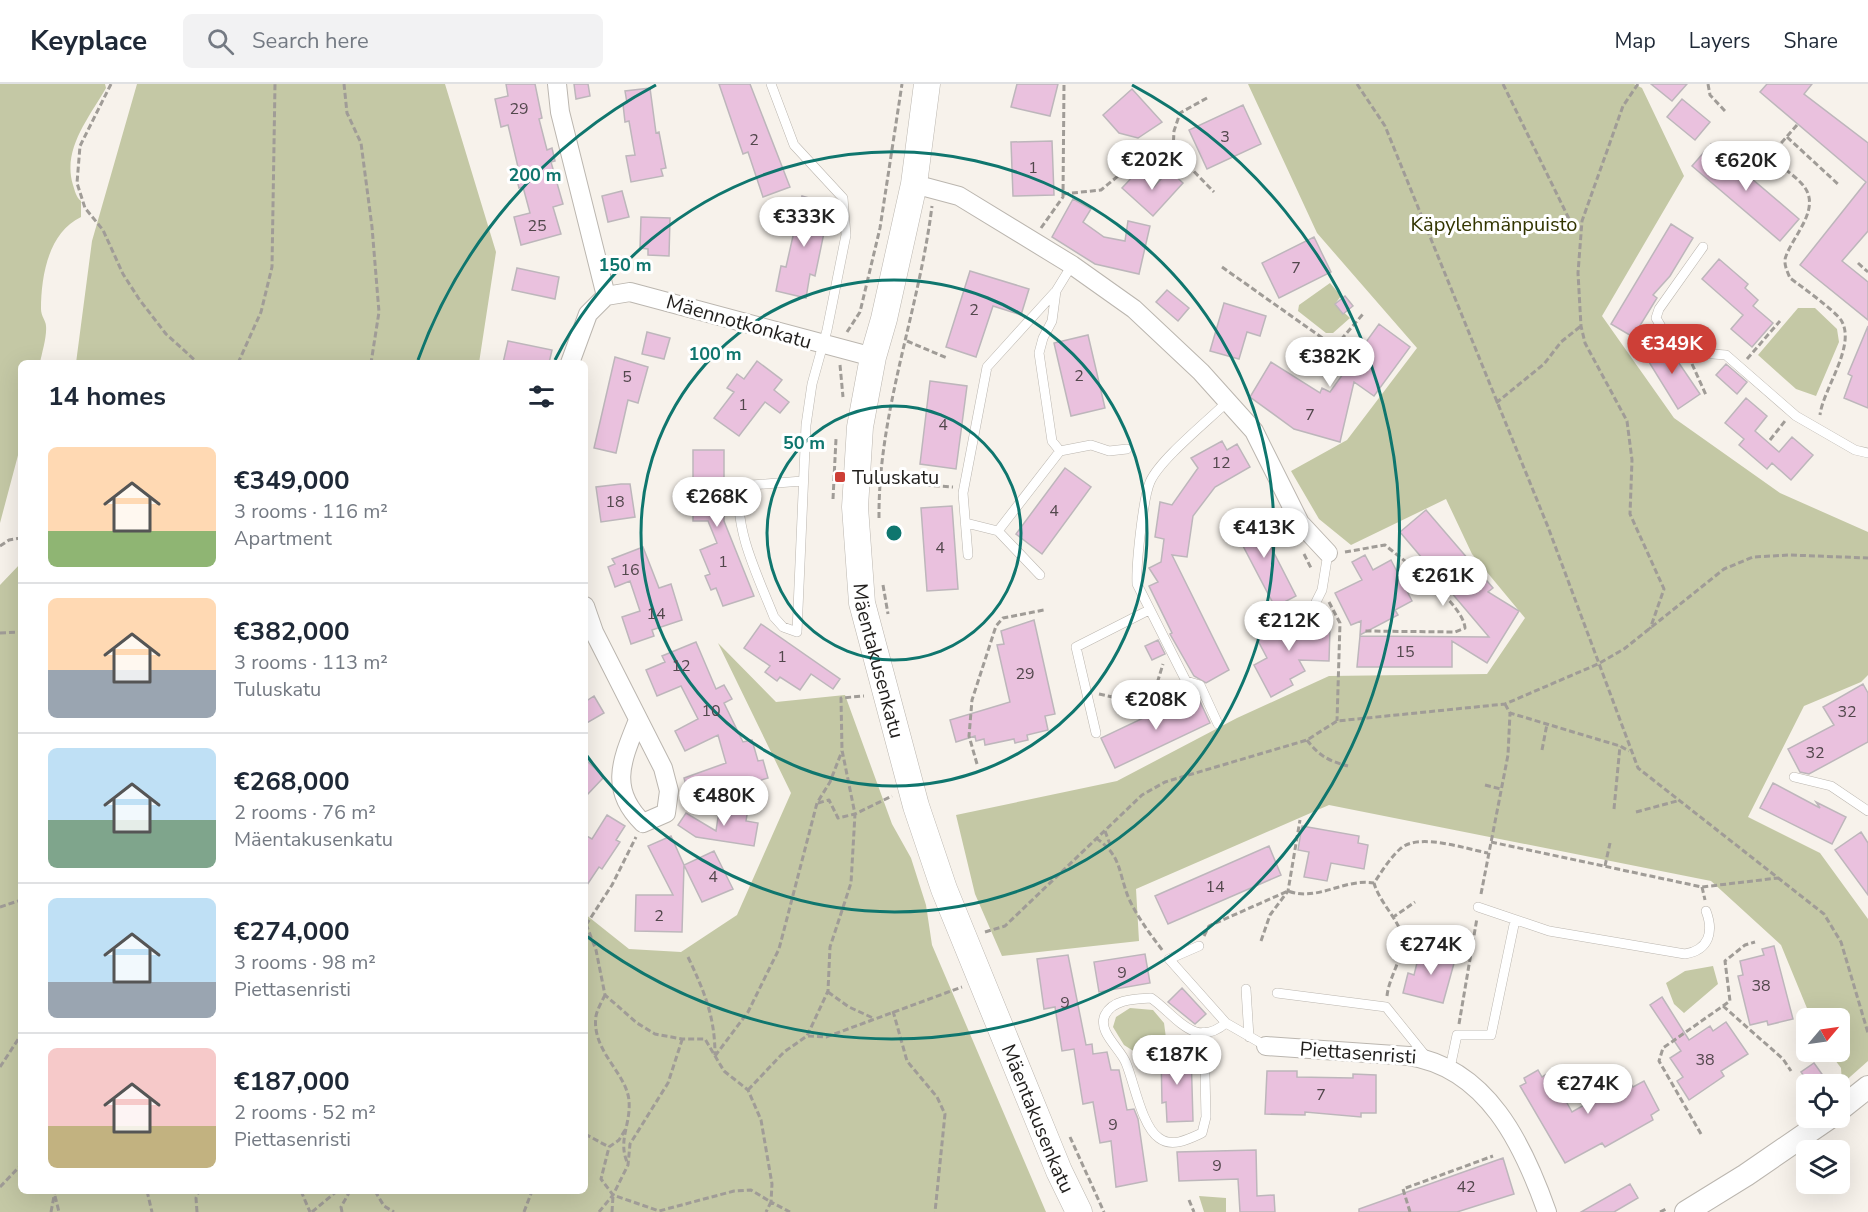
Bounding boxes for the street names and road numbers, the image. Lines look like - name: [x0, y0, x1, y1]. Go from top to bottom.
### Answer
- street label: Mäennotkonkatu: [663, 288, 815, 356]
- street label: Mäentakusenkatu: [847, 582, 911, 741]
- street label: Piettasenristi: [1299, 1035, 1417, 1071]
- street label: Mäentakusenkatu: [995, 1040, 1081, 1198]

